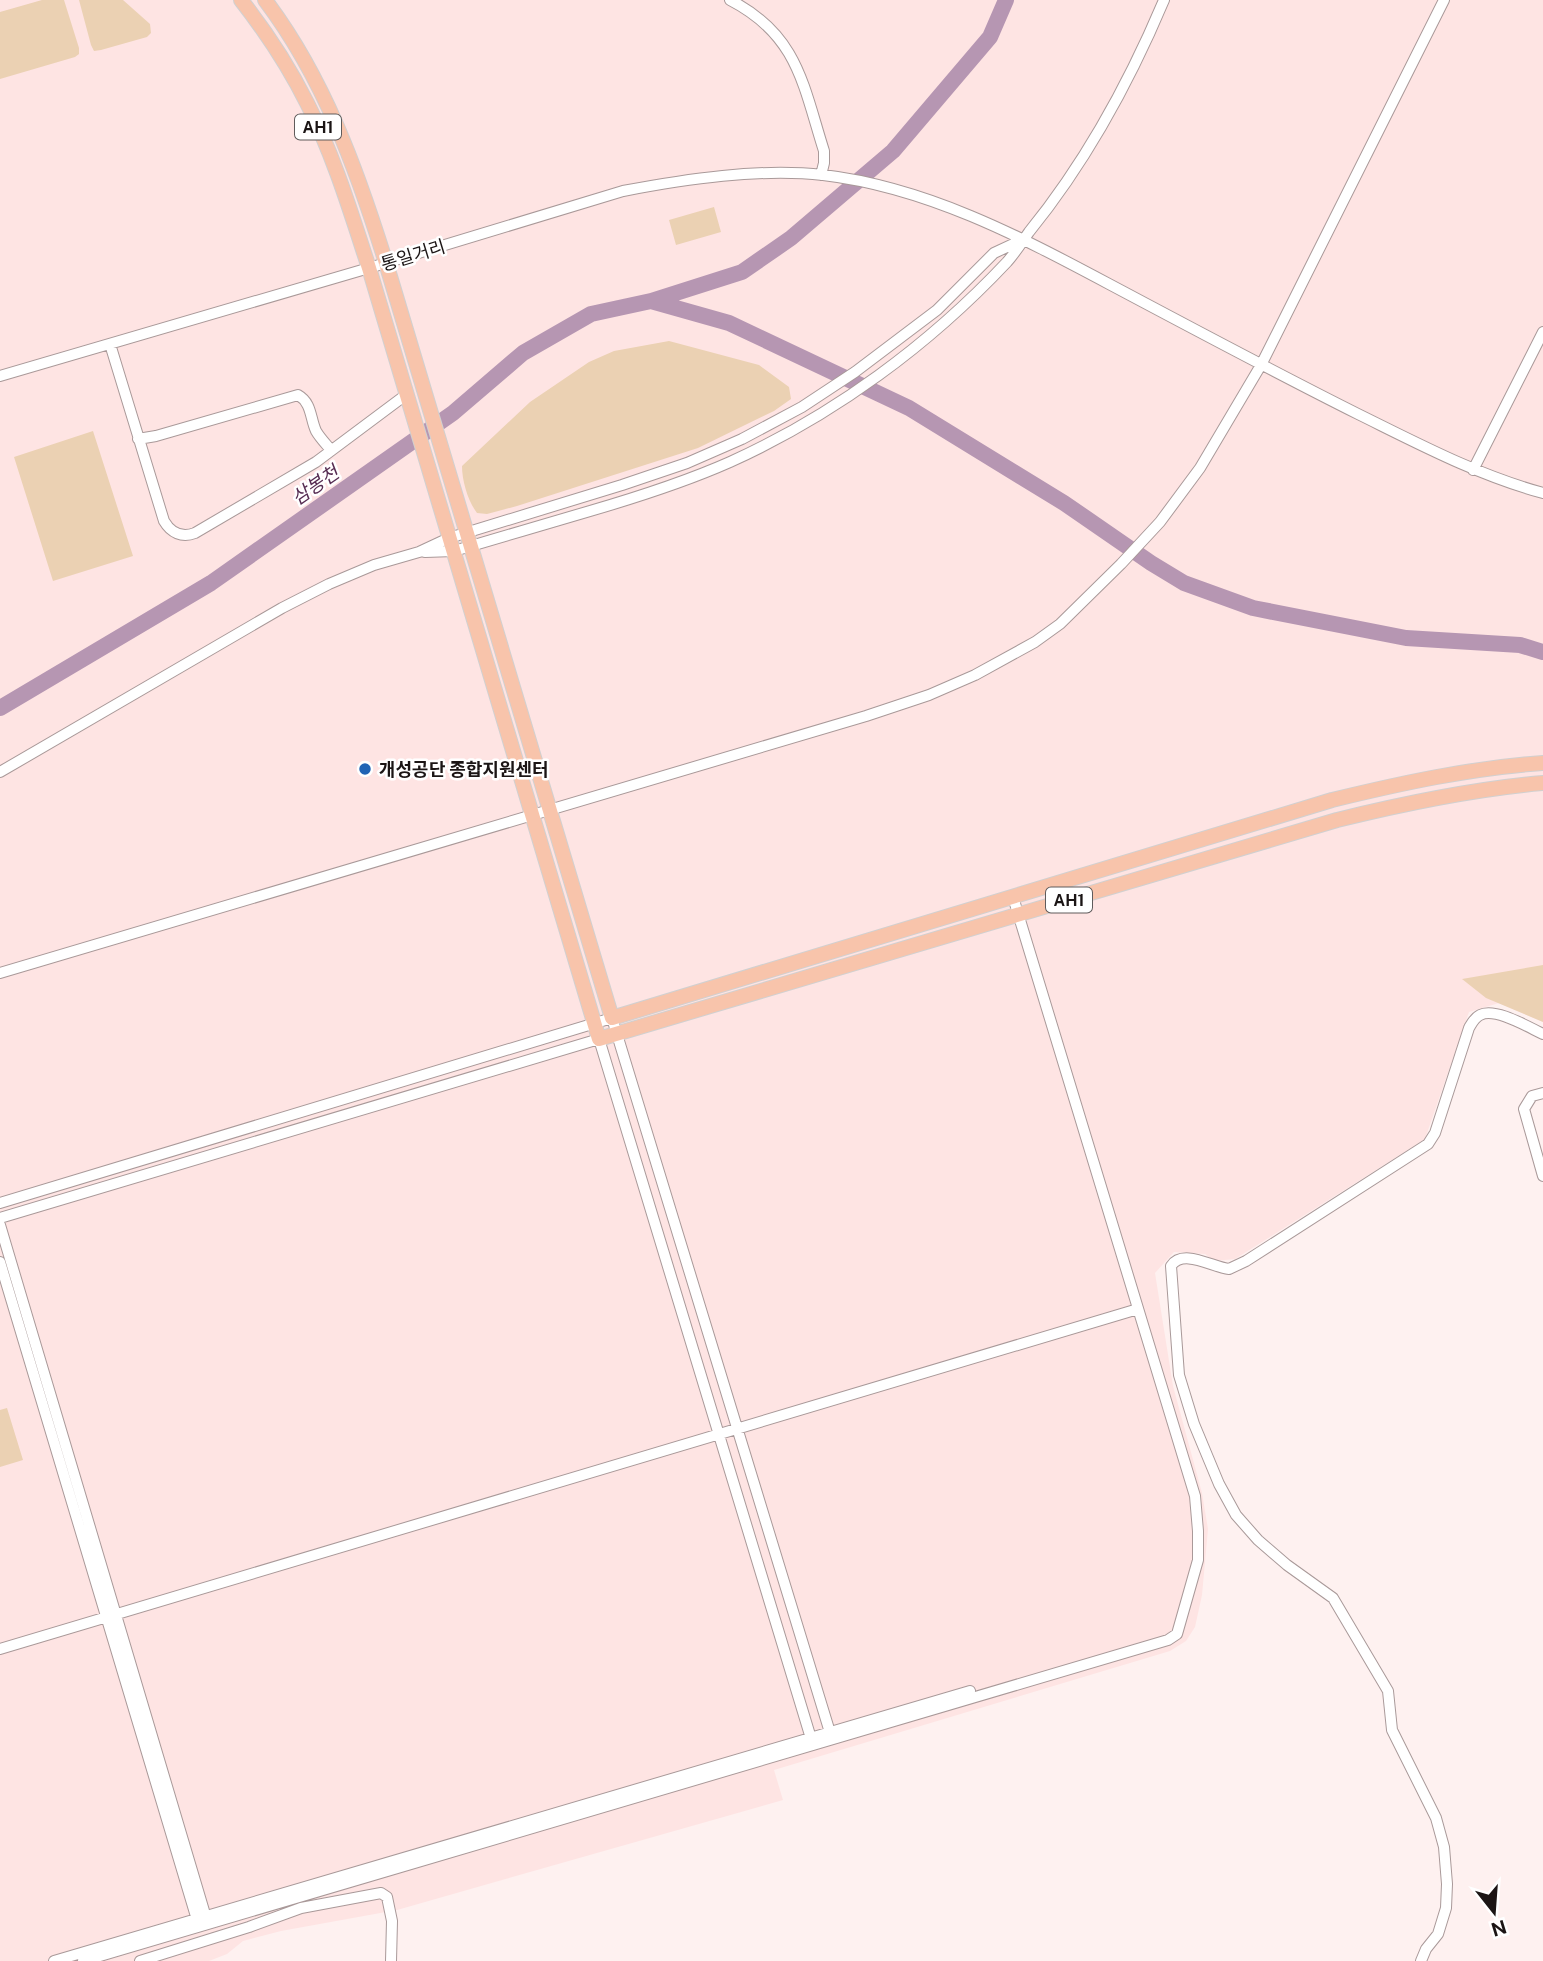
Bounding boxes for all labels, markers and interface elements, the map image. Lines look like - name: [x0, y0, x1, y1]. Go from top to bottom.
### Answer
- road number: AH1: [295, 114, 341, 140]
- street label: 통일거리: [378, 235, 448, 275]
- water label: 삼봉천: [287, 460, 344, 509]
- place label: 개성공단 종합지원센터: [379, 759, 549, 780]
- marker: 개성공단 종합지원센터: [357, 761, 373, 777]
- road number: AH1: [1046, 888, 1092, 912]
- north arrow: [1459, 1877, 1529, 1947]
- text: N: [1489, 1916, 1509, 1941]

